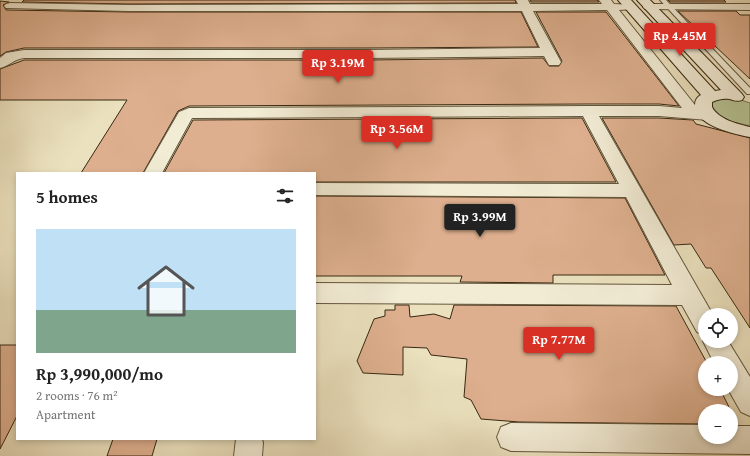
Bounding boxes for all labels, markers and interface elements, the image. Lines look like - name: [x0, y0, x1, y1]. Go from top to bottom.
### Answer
- pin: Rp 4.45M: [639, 23, 721, 57]
- text: Rp 4.45M: [653, 26, 707, 45]
- pin: Rp 3.19M: [297, 50, 379, 84]
- text: Rp 3.19M: [311, 53, 365, 72]
- pin: Rp 3.56M: [356, 116, 438, 150]
- text: Rp 3.56M: [370, 119, 424, 138]
- text: 5 homes: [36, 184, 98, 209]
- icon: filters: [274, 185, 296, 207]
- pin: Rp 3.99M: [439, 204, 521, 238]
- text: Rp 3.99M: [453, 207, 507, 226]
- icon: home: [130, 255, 202, 327]
- map controls: [698, 308, 738, 444]
- button: locate: [698, 308, 738, 348]
- pin: Rp 7.77M: [518, 327, 600, 361]
- text: Rp 7.77M: [532, 330, 586, 349]
- button: +: [698, 356, 738, 396]
- text: Rp 3,990,000/mo: [36, 361, 163, 386]
- text: 2 rooms · 76 m²: [36, 386, 118, 405]
- button: −: [698, 404, 738, 444]
- text: Apartment: [36, 405, 96, 424]

